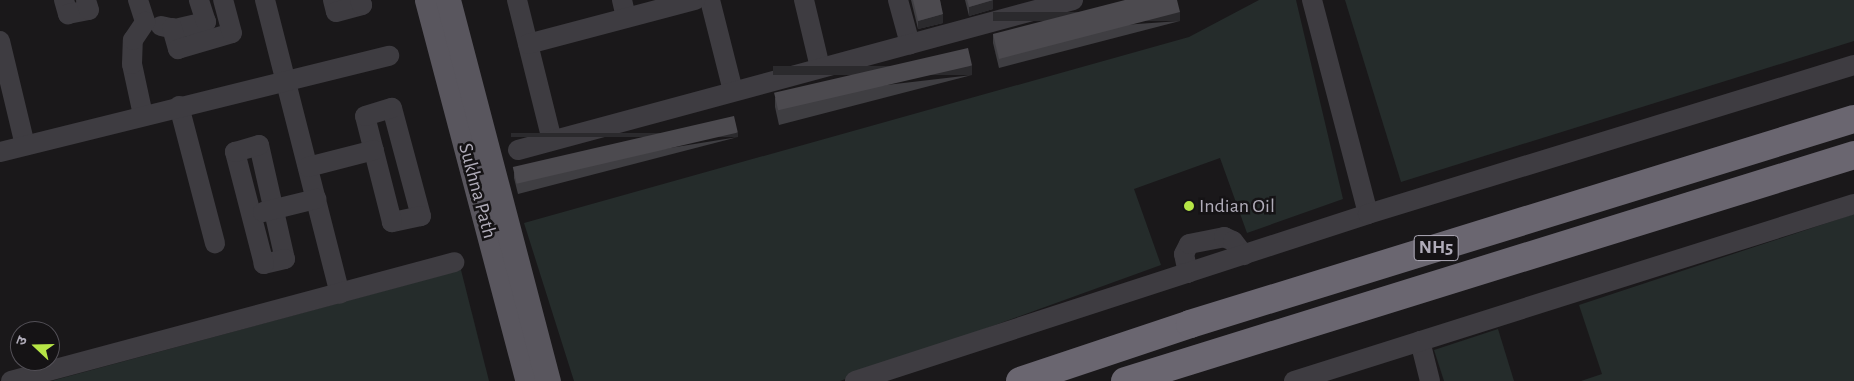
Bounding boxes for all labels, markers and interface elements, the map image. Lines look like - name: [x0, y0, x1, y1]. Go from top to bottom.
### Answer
- street label: Sukhna Path: [453, 141, 501, 241]
- place label: Indian Oil: [1199, 194, 1275, 218]
- marker: Indian Oil: [1183, 200, 1195, 212]
- road number: NH5: [1414, 232, 1458, 264]
- north arrow: [10, 321, 60, 371]
- text: उ: [14, 335, 30, 347]

